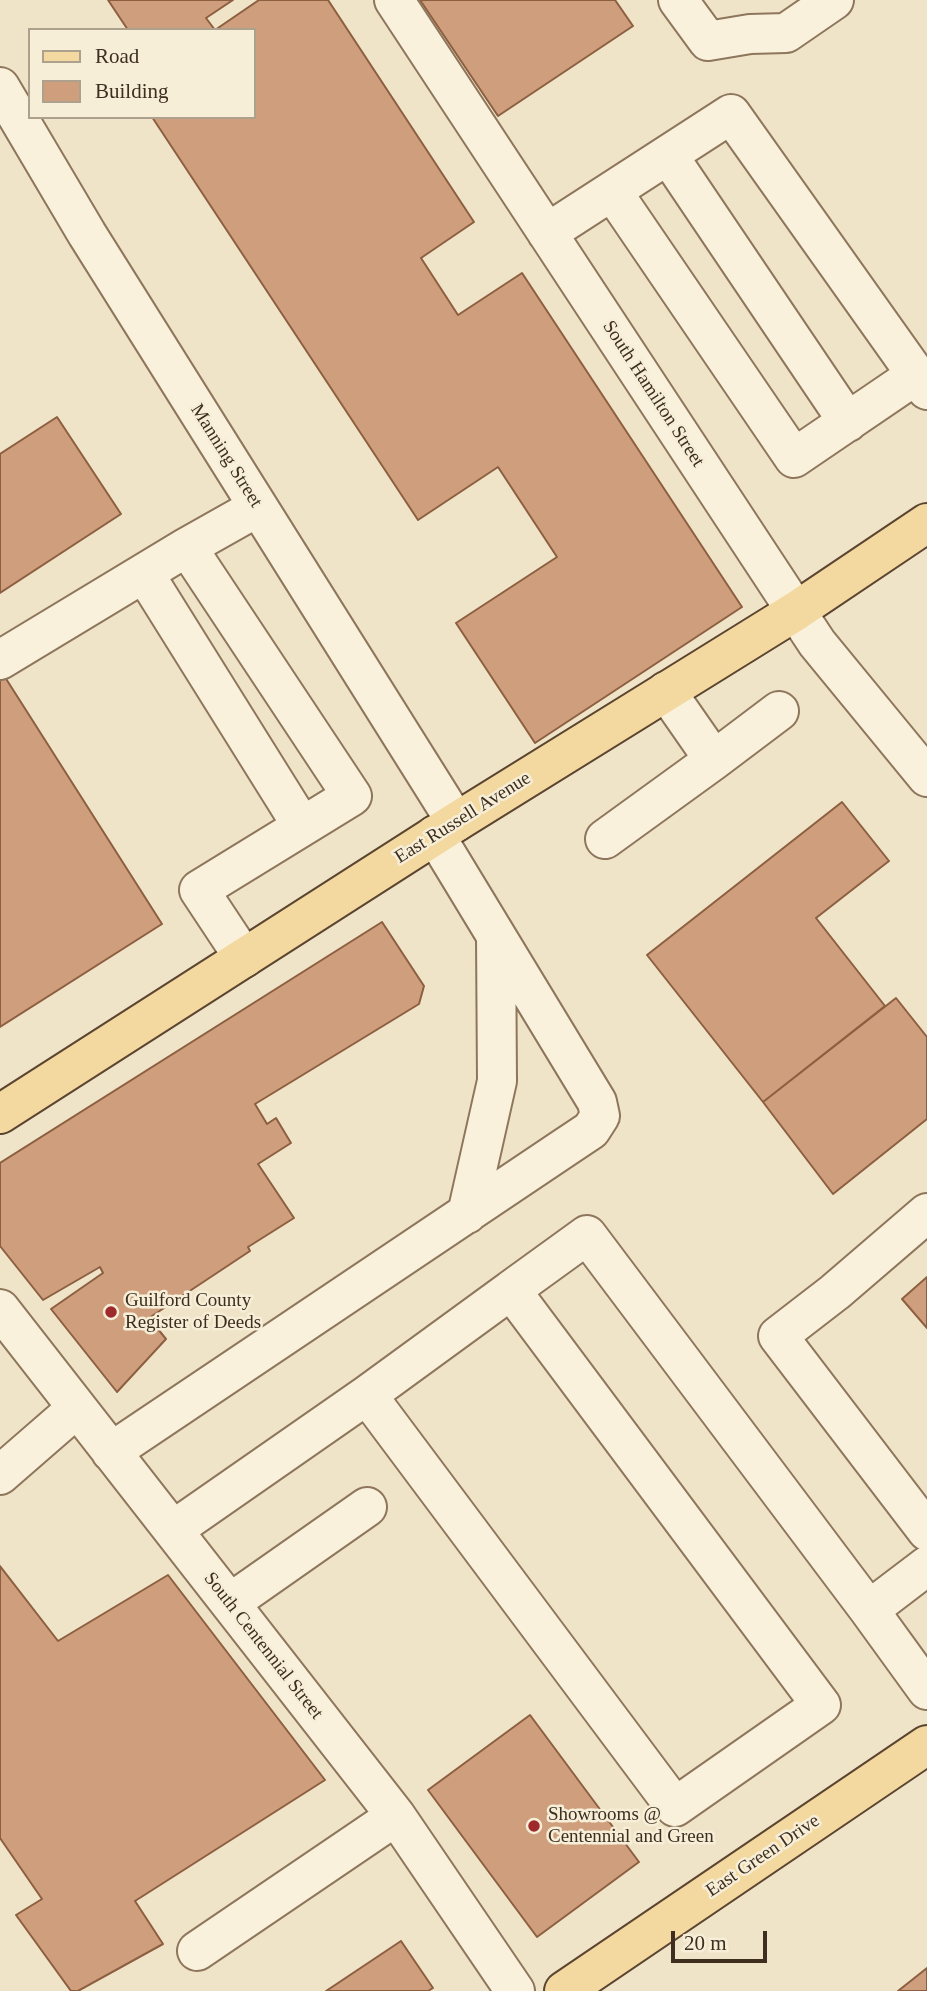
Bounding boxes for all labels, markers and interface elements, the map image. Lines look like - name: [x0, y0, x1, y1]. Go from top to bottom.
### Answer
- legend: [28, 28, 256, 119]
- text: Road: [95, 44, 139, 68]
- text: Building: [95, 79, 169, 103]
- street label: South Hamilton Street: [597, 317, 709, 471]
- street label: Manning Street: [185, 400, 267, 512]
- street label: East Russell Avenue: [391, 767, 535, 869]
- place label: Guilford County Register of Deeds: [125, 1290, 261, 1334]
- marker: Guilford County Register of Deeds: [103, 1304, 119, 1320]
- street label: South Centennial Street: [198, 1568, 328, 1724]
- place label: Showrooms @ Centennial and Green: [548, 1804, 714, 1848]
- street label: East Green Drive: [702, 1810, 824, 1902]
- marker: Showrooms @ Centennial and Green: [526, 1818, 542, 1834]
- scale bar: [675, 1918, 771, 1962]
- text: 20 m: [684, 1931, 727, 1955]

